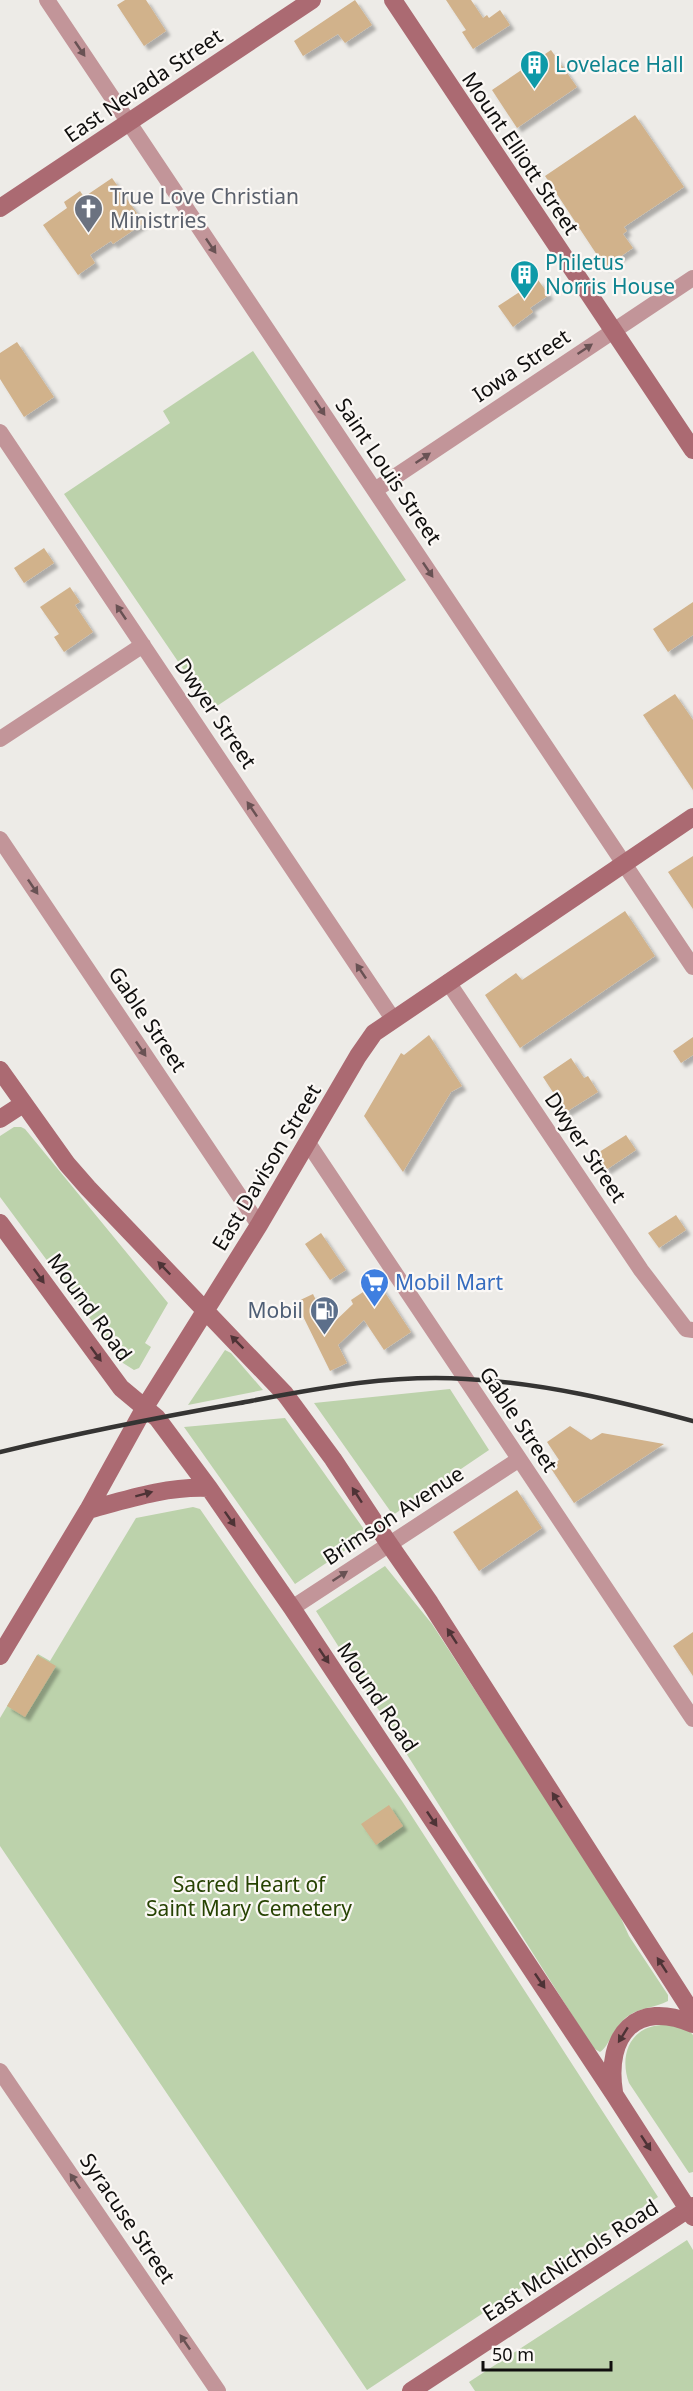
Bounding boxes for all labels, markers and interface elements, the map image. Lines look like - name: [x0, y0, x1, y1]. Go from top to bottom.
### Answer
- street label: East Nevada Street: [58, 21, 228, 148]
- one-way arrow: [74, 40, 85, 57]
- building icon: Lovelace Hall: [518, 48, 550, 90]
- place label: Lovelace Hall: [555, 50, 684, 78]
- street label: Mount Elliott Street: [456, 66, 586, 240]
- place label: True Love Christian Ministries: [110, 182, 299, 234]
- church icon: True Love Christian Ministries: [73, 192, 105, 234]
- one-way arrow: [205, 237, 217, 253]
- place label: Philetus Norris House: [545, 248, 675, 300]
- building icon: Philetus Norris House: [508, 258, 540, 300]
- street label: Iowa Street: [467, 322, 576, 408]
- one-way arrow: [577, 343, 593, 355]
- street label: Saint Louis Street: [330, 392, 449, 550]
- one-way arrow: [314, 400, 325, 416]
- one-way arrow: [415, 452, 431, 464]
- one-way arrow: [422, 561, 434, 577]
- one-way arrow: [115, 603, 126, 620]
- street label: Dwyer Street: [169, 652, 263, 774]
- one-way arrow: [247, 800, 258, 817]
- one-way arrow: [27, 879, 38, 896]
- street label: Gable Street: [102, 961, 194, 1077]
- one-way arrow: [355, 963, 367, 979]
- one-way arrow: [135, 1041, 147, 1057]
- street label: East Davison Street: [205, 1078, 327, 1255]
- street label: Dwyer Street: [539, 1086, 633, 1208]
- street label: Mound Road: [41, 1248, 139, 1366]
- one-way arrow: [158, 1262, 172, 1276]
- supermarket icon: Mobil Mart: [358, 1266, 390, 1308]
- one-way arrow: [33, 1267, 45, 1283]
- place label: Mobil Mart: [395, 1268, 503, 1296]
- fuel station icon: Mobil: [308, 1294, 340, 1336]
- place label: Mobil: [247, 1296, 303, 1324]
- one-way arrow: [230, 1336, 244, 1350]
- one-way arrow: [90, 1345, 102, 1361]
- street label: Gable Street: [473, 1361, 565, 1477]
- street label: Brimson Avenue: [317, 1459, 469, 1571]
- one-way arrow: [352, 1487, 363, 1503]
- one-way arrow: [135, 1489, 153, 1499]
- one-way arrow: [224, 1510, 236, 1526]
- one-way arrow: [332, 1571, 348, 1582]
- one-way arrow: [446, 1628, 457, 1645]
- street label: Mound Road: [331, 1637, 425, 1757]
- one-way arrow: [318, 1648, 330, 1664]
- one-way arrow: [551, 1793, 563, 1809]
- one-way arrow: [426, 1811, 437, 1827]
- park label: Sacred Heart of Saint Mary Cemetery: [146, 1870, 352, 1922]
- one-way arrow: [657, 1956, 668, 1973]
- one-way arrow: [534, 1973, 545, 1990]
- one-way arrow: [617, 2027, 628, 2043]
- one-way arrow: [640, 2135, 651, 2151]
- street label: Syracuse Street: [74, 2147, 182, 2289]
- one-way arrow: [69, 2173, 81, 2189]
- street label: East McNichols Road: [477, 2193, 663, 2327]
- one-way arrow: [179, 2334, 191, 2350]
- scale bar: [483, 2334, 610, 2372]
- text: 50 m: [492, 2342, 534, 2366]

